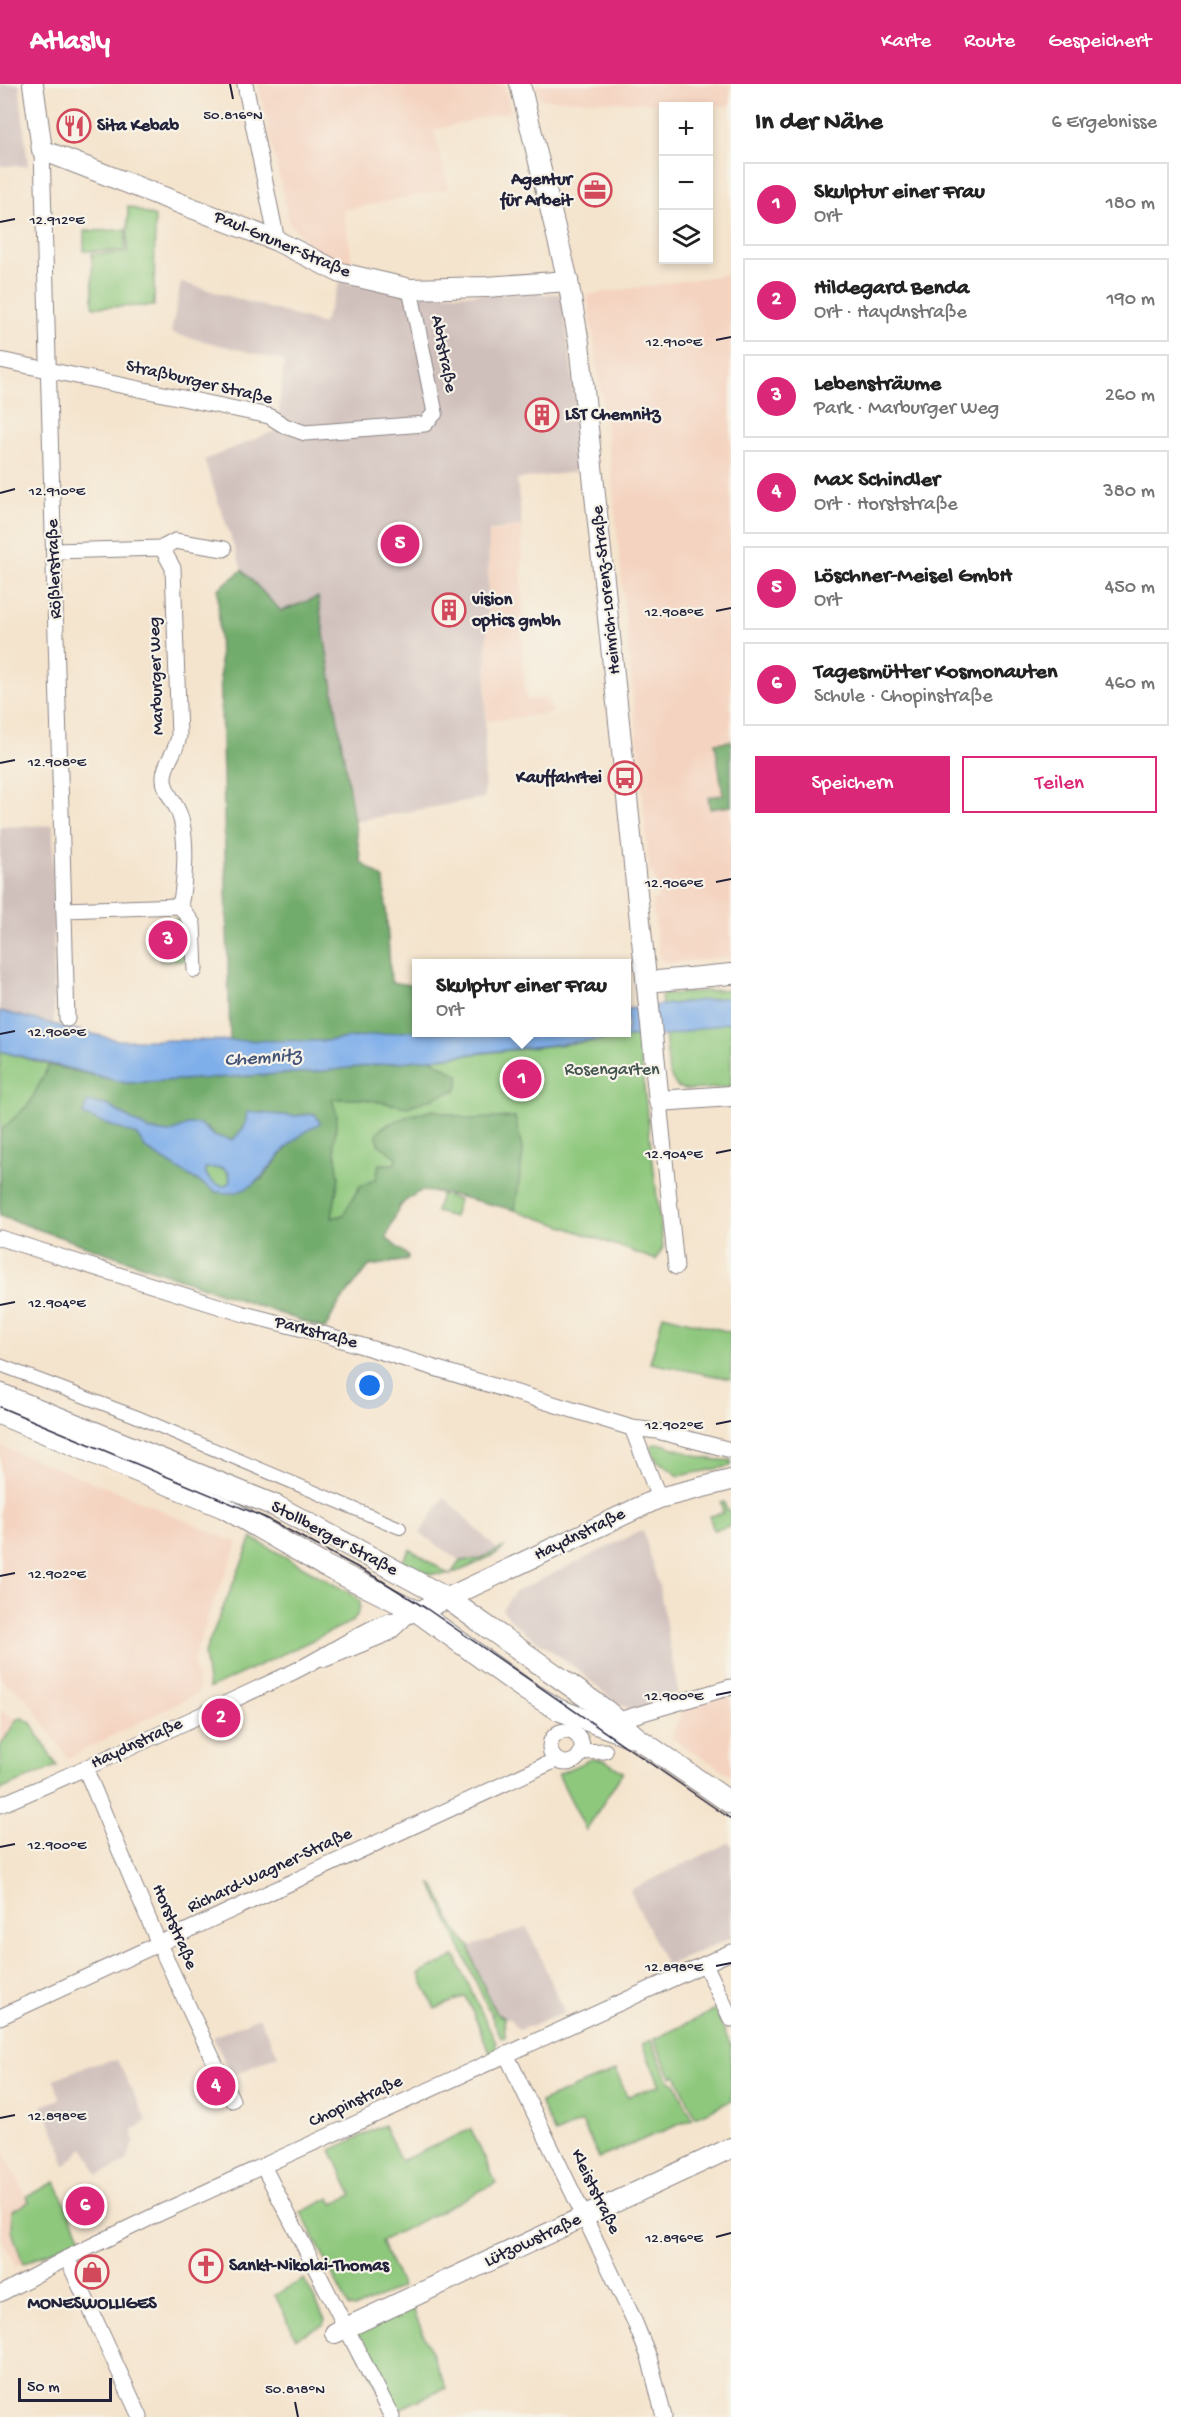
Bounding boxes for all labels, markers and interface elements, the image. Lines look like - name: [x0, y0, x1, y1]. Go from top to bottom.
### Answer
- text: Atlasly: [30, 26, 110, 59]
- text: Karte: [881, 30, 931, 55]
- text: Route: [964, 30, 1015, 55]
- text: Gespeichert: [1048, 30, 1151, 55]
- map controls: [659, 102, 713, 264]
- button: +: [659, 102, 713, 156]
- text: 50.816°N: [203, 107, 263, 125]
- restaurant icon: Sita Kebab: [56, 108, 92, 144]
- text: In der Nähe: [755, 108, 883, 139]
- text: 6 Ergebnisse: [1051, 112, 1157, 135]
- place label: Sita Kebab: [97, 116, 180, 137]
- button: −: [659, 156, 713, 210]
- place label: Agentur für Arbeit: [499, 170, 575, 212]
- office icon: Agentur für Arbeit: [577, 172, 613, 208]
- text: Skulptur einer Frau: [814, 180, 985, 206]
- text: 1: [772, 193, 781, 216]
- text: 180 m: [1106, 193, 1155, 216]
- street label: Paul-Gruner-Straße: [210, 206, 354, 284]
- text: Ort: [814, 206, 841, 229]
- button: layers: [659, 210, 713, 264]
- text: 12.912°E: [28, 212, 85, 230]
- text: Hildegard Benda: [814, 276, 969, 302]
- text: 2: [772, 289, 781, 312]
- text: 190 m: [1107, 289, 1155, 312]
- text: Ort · Haydnstraße: [814, 302, 967, 325]
- street label: Abtstraße: [425, 314, 461, 395]
- text: 12.910°E: [645, 334, 703, 352]
- street label: Straßburger Straße: [124, 356, 275, 410]
- text: Lebensträume: [814, 372, 941, 398]
- text: 3: [771, 385, 782, 408]
- text: 260 m: [1105, 385, 1155, 408]
- building icon: LST Chemnitz: [524, 397, 560, 433]
- text: Park · Marburger Weg: [814, 398, 999, 421]
- place label: LST Chemnitz: [565, 405, 661, 426]
- text: Max Schindler: [814, 468, 940, 494]
- text: 4: [772, 481, 781, 504]
- text: 380 m: [1103, 481, 1155, 504]
- text: 12.910°E: [28, 483, 86, 501]
- text: Ort · Horststraße: [814, 494, 958, 517]
- street label: Heinrich-Lorenz-Straße: [588, 504, 626, 676]
- street label: Rößlerstraße: [43, 518, 67, 619]
- pin: 5: [380, 522, 420, 566]
- text: Löschner-Meisel GmbH: [814, 564, 1012, 590]
- text: 5: [771, 577, 782, 600]
- text: 450 m: [1105, 577, 1155, 600]
- place label: vision optics gmbh: [471, 590, 561, 632]
- text: Ort: [814, 590, 841, 613]
- building icon: vision optics gmbh: [431, 592, 467, 628]
- text: 12.908°E: [644, 604, 704, 622]
- street label: Marburger Weg: [144, 617, 170, 735]
- text: Tagesmütter Kosmonauten: [814, 660, 1057, 686]
- text: 6: [771, 673, 782, 696]
- text: 460 m: [1105, 673, 1155, 696]
- text: Schule · Chopinstraße: [814, 686, 993, 709]
- text: 12.908°E: [27, 754, 87, 772]
- button: Speichern: [755, 756, 950, 813]
- button: Teilen: [962, 756, 1157, 813]
- bus stop icon: Kauffahrtei: [607, 760, 643, 796]
- place label: Kauffahrtei: [515, 768, 602, 789]
- text: 12.906°E: [644, 875, 704, 893]
- pin: 3: [148, 918, 188, 962]
- popup: [412, 959, 631, 1037]
- text: Skulptur einer Frau: [436, 974, 607, 1000]
- text: Ort: [436, 1000, 463, 1023]
- text: 12.906°E: [27, 1024, 87, 1042]
- water label: Chemnitz: [224, 1045, 303, 1073]
- pin: 1: [502, 1056, 542, 1102]
- park label: Rosengarten: [564, 1060, 660, 1081]
- text: 12.904°E: [644, 1146, 703, 1164]
- text: 12.904°E: [27, 1295, 86, 1313]
- street label: Parkstraße: [271, 1312, 360, 1354]
- your location: [355, 1371, 384, 1400]
- text: 12.902°E: [644, 1417, 703, 1435]
- street label: Stollberger Straße: [267, 1497, 402, 1582]
- street label: Haydnstraße: [531, 1504, 630, 1566]
- text: 12.902°E: [27, 1566, 86, 1584]
- text: 12.900°E: [644, 1688, 704, 1706]
- pin: 2: [202, 1696, 240, 1740]
- street label: Haydnstraße: [88, 1713, 187, 1774]
- street label: Richard-Wagner-Straße: [184, 1823, 356, 1918]
- text: 12.900°E: [27, 1837, 87, 1855]
- street label: Horststraße: [147, 1881, 202, 1973]
- text: 12.898°E: [644, 1959, 704, 1977]
- pin: 4: [196, 2064, 236, 2108]
- street label: Chopinstraße: [306, 2071, 407, 2133]
- text: 12.898°E: [27, 2108, 87, 2126]
- street label: Kleiststraße: [565, 2146, 625, 2238]
- pin: 6: [66, 2184, 104, 2228]
- street label: Lützowstraße: [481, 2209, 585, 2273]
- text: 12.896°E: [644, 2230, 703, 2248]
- church icon: Sankt-Nikolai-Thomas: [188, 2248, 224, 2284]
- shop icon: MONESWOLLIGES: [74, 2254, 110, 2290]
- place label: Sankt-Nikolai-Thomas: [229, 2256, 390, 2277]
- place label: MONESWOLLIGES: [27, 2294, 157, 2315]
- scale bar: [18, 2375, 112, 2402]
- text: 50 m: [27, 2379, 60, 2398]
- text: 50.818°N: [265, 2381, 325, 2399]

